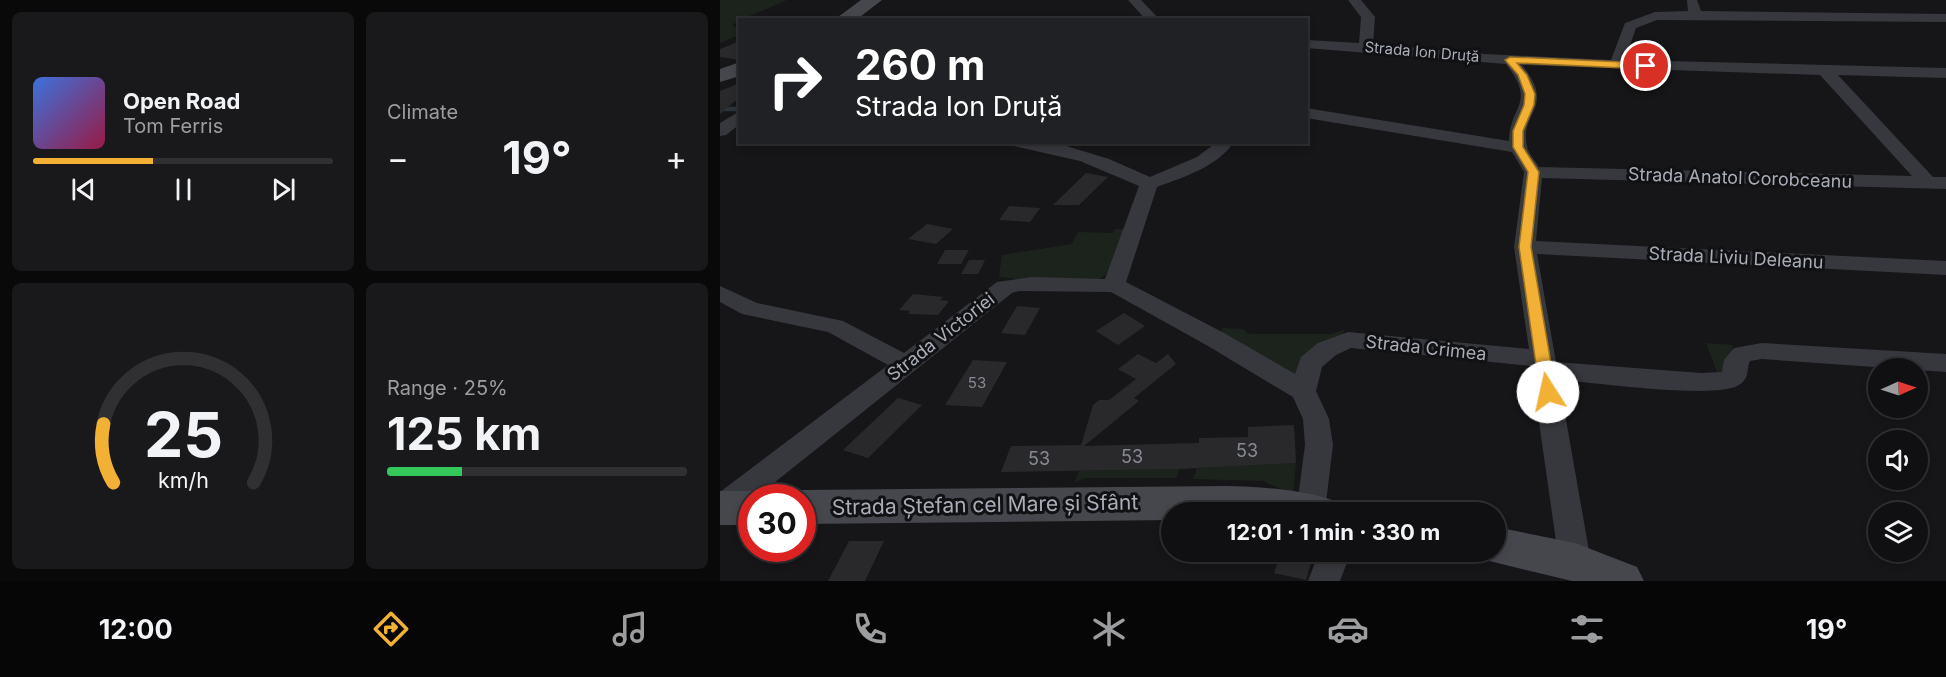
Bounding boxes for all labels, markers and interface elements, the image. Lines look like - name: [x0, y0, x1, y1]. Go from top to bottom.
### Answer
- street label: Strada Ion Druță: [1364, 37, 1480, 66]
- text: 260 m: [855, 39, 985, 90]
- pin: [1620, 40, 1671, 91]
- icon: right: [756, 42, 834, 120]
- icon: arrive: [1629, 49, 1662, 82]
- text: Open Road: [123, 88, 240, 114]
- text: Strada Ion Druță: [855, 90, 1063, 123]
- text: Climate: [387, 100, 458, 124]
- text: Tom Ferris: [123, 114, 223, 138]
- text: 19°: [502, 130, 572, 185]
- text: −: [387, 138, 409, 178]
- text: +: [665, 138, 687, 178]
- street label: Strada Anatol Corobceanu: [1628, 163, 1852, 192]
- icon: previous: [67, 173, 100, 206]
- icon: pause: [167, 173, 200, 206]
- icon: next: [267, 173, 300, 206]
- street label: Strada Liviu Deleanu: [1648, 242, 1824, 273]
- street label: Strada Victoriei: [883, 288, 999, 385]
- street label: Strada Crimea: [1364, 331, 1488, 364]
- north arrow: [1868, 358, 1928, 418]
- map controls: [1868, 358, 1928, 562]
- position arrow: [1516, 360, 1580, 424]
- house number: 53: [968, 373, 986, 392]
- text: Range · 25%: [387, 376, 508, 400]
- text: 25: [143, 397, 223, 472]
- text: 125 km: [387, 406, 541, 461]
- button: sound: [1868, 430, 1928, 490]
- house number: 53: [1236, 440, 1258, 461]
- house number: 53: [1121, 446, 1143, 467]
- house number: 53: [1028, 448, 1050, 469]
- text: km/h: [158, 467, 208, 493]
- speed limit sign: 30: [738, 484, 816, 562]
- street label: Strada Ștefan cel Mare și Sfânt: [832, 489, 1138, 520]
- button: layers: [1868, 502, 1928, 562]
- text: 12:01 · 1 min · 330 m: [1227, 519, 1440, 545]
- icon: directions: [370, 608, 412, 650]
- icon: music: [609, 608, 651, 650]
- icon: phone: [849, 608, 891, 650]
- icon: climate: [1088, 608, 1130, 650]
- icon: car: [1327, 608, 1369, 650]
- icon: filters: [1566, 608, 1608, 650]
- text: 12:00: [99, 613, 173, 646]
- text: 19°: [1806, 613, 1847, 646]

